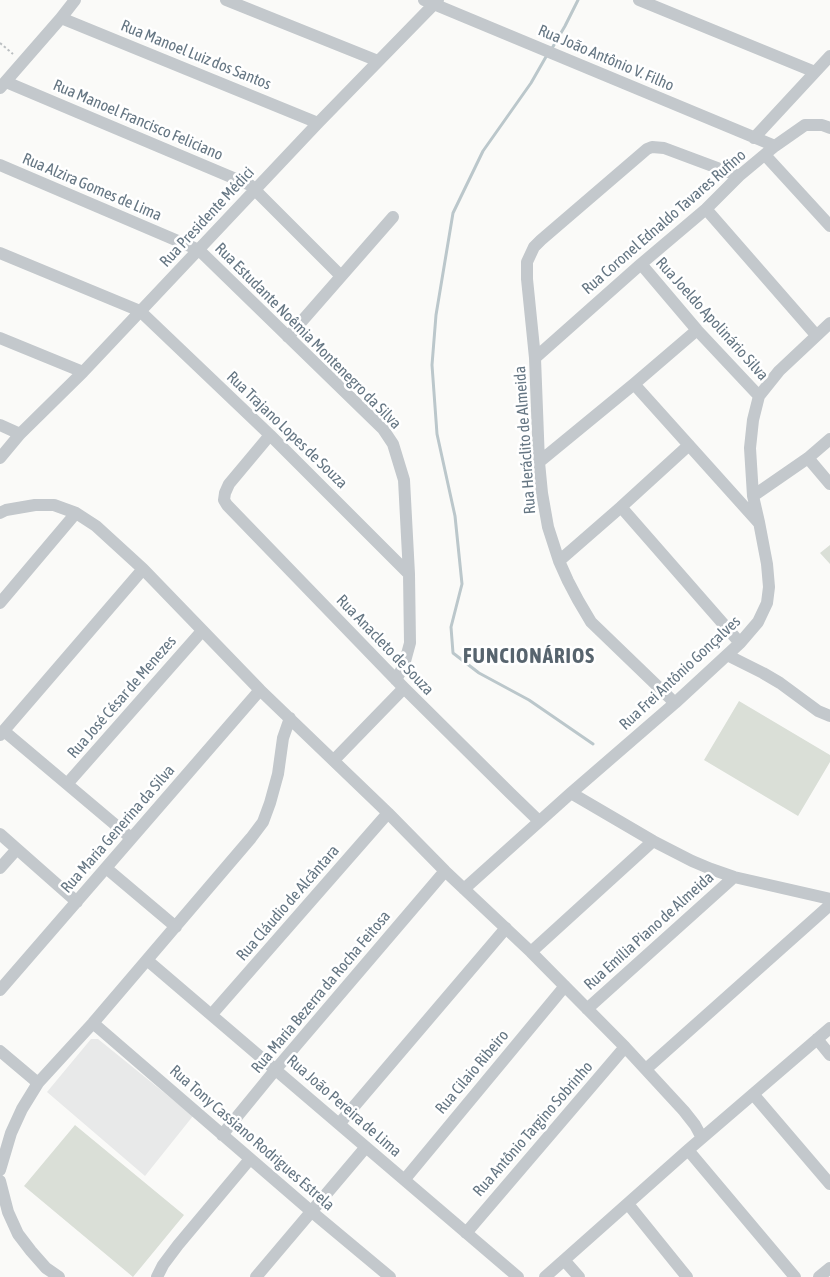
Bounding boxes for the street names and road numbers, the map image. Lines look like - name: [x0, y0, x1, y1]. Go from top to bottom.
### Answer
- street label: Rua Manoel Luiz dos Santos: [118, 16, 274, 94]
- street label: Rua João Antônio V. Filho: [535, 21, 677, 95]
- street label: Rua Manoel Francisco Feliciano: [50, 75, 226, 165]
- street label: Rua Coronel Ednaldo Tavares Rufino: [578, 146, 750, 298]
- street label: Rua Alzira Gomes de Lima: [19, 149, 165, 225]
- street label: Rua Presidente Médici: [156, 163, 258, 271]
- street label: Rua Estudante Noêmia Montenegro da Silva: [211, 239, 405, 433]
- street label: Rua Joeldo Apolinário Silva: [652, 253, 772, 385]
- street label: Rua Heráclito de Almeida: [510, 365, 540, 515]
- street label: Rua Trajano Lopes de Souza: [223, 367, 351, 493]
- street label: Rua Anacleto de Souza: [332, 591, 438, 699]
- street label: Rua Frei Antônio Gonçalves: [615, 612, 745, 734]
- street label: Rua José César de Menezes: [64, 632, 180, 762]
- street label: Rua Maria Generina da Silva: [57, 761, 179, 897]
- street label: Rua Cláudio de Alcântara: [233, 841, 343, 965]
- street label: Rua Emília Piano de Almeida: [580, 868, 718, 994]
- street label: Rua Maria Bezerra da Rocha Feitosa: [247, 907, 395, 1077]
- street label: Rua Cilaio Ribeiro: [431, 1026, 513, 1118]
- street label: Rua João Pereira de Lima: [283, 1051, 405, 1161]
- street label: Rua Antônio Targino Sobrinho: [469, 1057, 597, 1201]
- street label: Rua Tony Cassiano Rodrigues Estrela: [166, 1061, 338, 1215]

